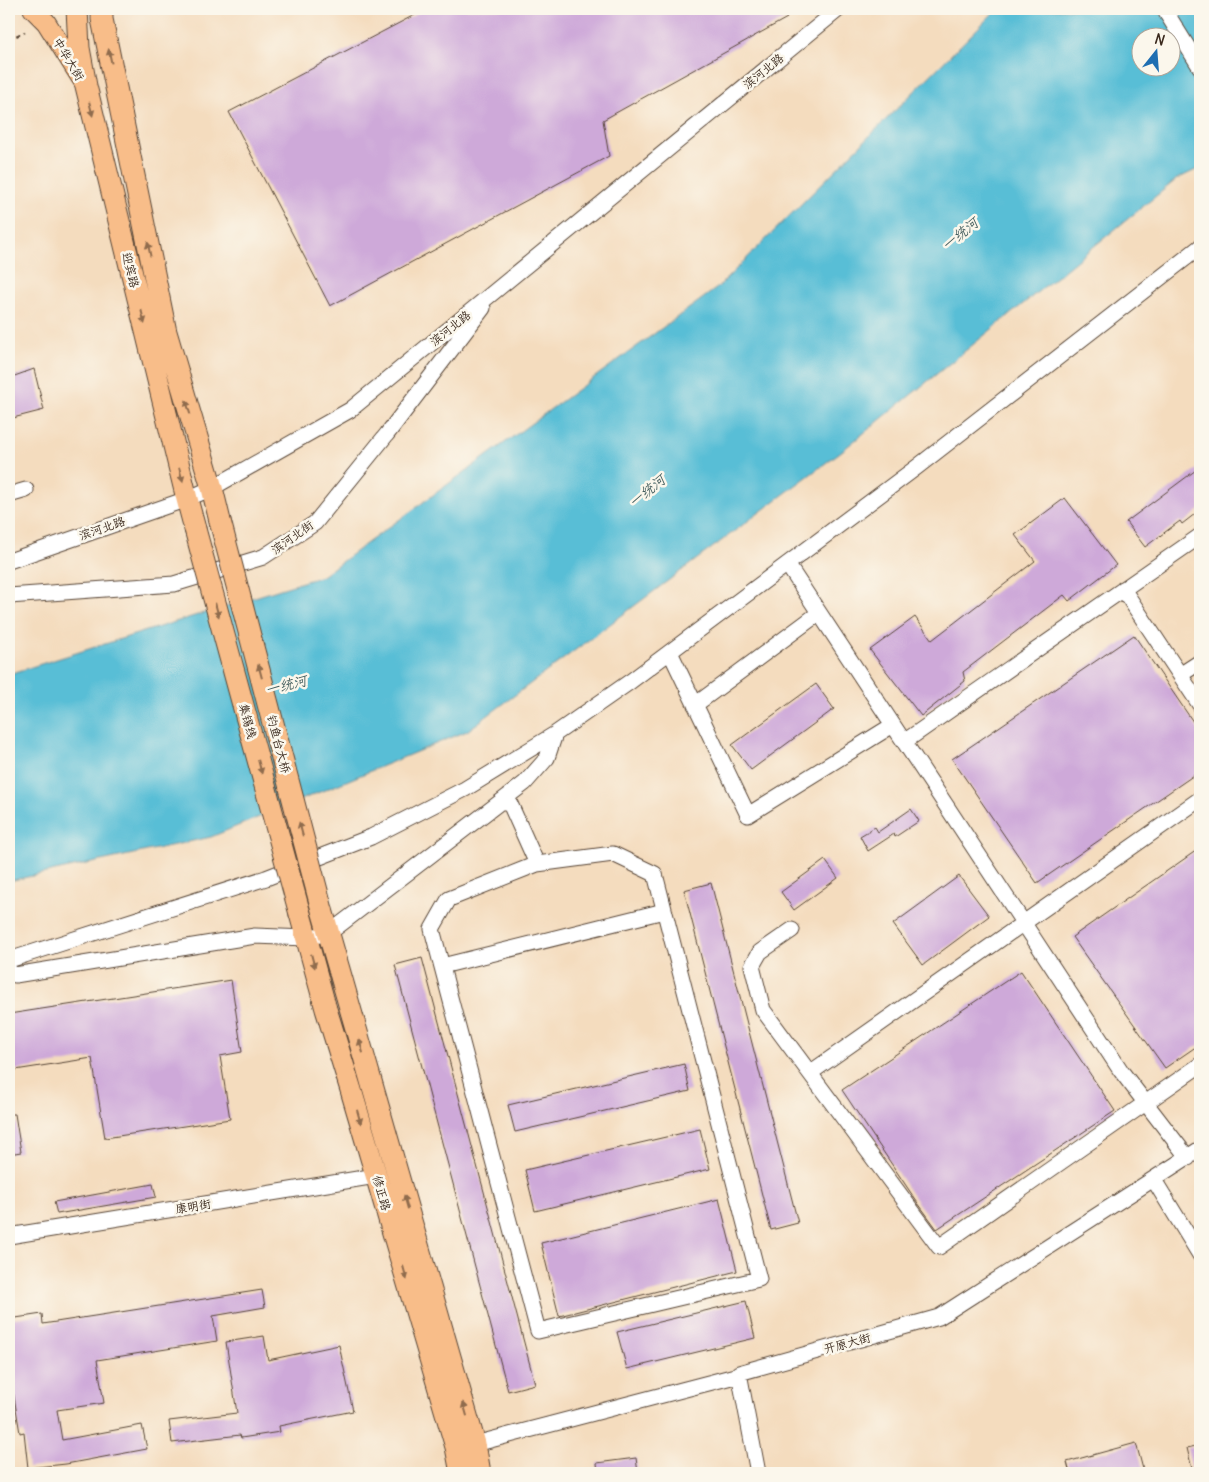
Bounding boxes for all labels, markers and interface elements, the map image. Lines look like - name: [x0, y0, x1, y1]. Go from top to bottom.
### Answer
- north arrow: [1132, 28, 1182, 78]
- text: N: [1153, 30, 1167, 50]
- street label: 中华大街: [50, 35, 88, 83]
- one-way arrow: [105, 47, 113, 63]
- street label: 滨河北路: [740, 50, 786, 92]
- one-way arrow: [87, 101, 95, 116]
- water label: 一统河: [938, 213, 984, 254]
- one-way arrow: [145, 242, 153, 257]
- street label: 迎宾路: [119, 251, 143, 289]
- street label: 滨河北路: [427, 307, 473, 349]
- one-way arrow: [139, 310, 147, 325]
- one-way arrow: [184, 399, 192, 414]
- one-way arrow: [177, 468, 185, 483]
- water label: 一统河: [625, 470, 671, 511]
- street label: 滨河北路: [77, 513, 127, 543]
- street label: 滨河北街: [268, 517, 316, 557]
- one-way arrow: [214, 602, 222, 617]
- one-way arrow: [256, 664, 264, 679]
- water label: 一统河: [263, 671, 310, 699]
- street label: 集锡线: [236, 702, 260, 740]
- street label: 钓鱼台大桥: [264, 713, 294, 776]
- one-way arrow: [256, 759, 264, 774]
- one-way arrow: [297, 821, 305, 836]
- one-way arrow: [309, 954, 317, 969]
- one-way arrow: [357, 1038, 365, 1053]
- one-way arrow: [356, 1109, 364, 1124]
- street label: 修正路: [370, 1174, 394, 1212]
- one-way arrow: [402, 1195, 410, 1210]
- street label: 康明街: [174, 1196, 212, 1216]
- one-way arrow: [401, 1265, 409, 1280]
- street label: 开原大街: [822, 1330, 872, 1356]
- one-way arrow: [461, 1401, 469, 1416]

